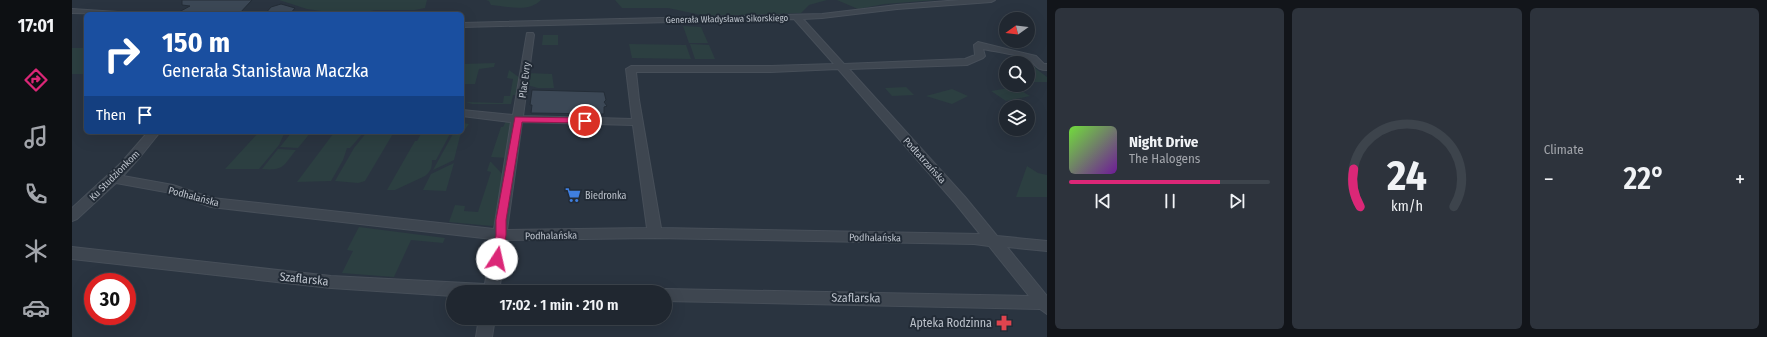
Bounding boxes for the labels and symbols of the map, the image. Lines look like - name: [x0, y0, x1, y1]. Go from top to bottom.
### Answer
- north arrow: [999, 12, 1035, 48]
- street label: Generała Władysława Sikorskiego: [666, 13, 789, 25]
- street label: Plac Evry: [517, 61, 534, 99]
- pin: [568, 104, 602, 138]
- street label: Podtatrzańska: [900, 134, 949, 186]
- street label: Ku Studzionkom: [87, 148, 142, 203]
- street label: Podhalańska: [167, 183, 221, 210]
- supermarket icon: Biedronka: [564, 186, 582, 204]
- place label: Biedronka: [585, 190, 627, 202]
- street label: Podhalańska: [525, 229, 577, 242]
- street label: Podhalańska: [849, 231, 901, 244]
- position arrow: [476, 238, 518, 280]
- street label: Szaflarska: [279, 269, 329, 289]
- speed limit sign: 30: [84, 273, 136, 325]
- street label: Szaflarska: [831, 291, 881, 305]
- pharmacy icon: Apteka Rodzinna: [995, 314, 1013, 332]
- place label: Apteka Rodzinna: [910, 316, 992, 330]

